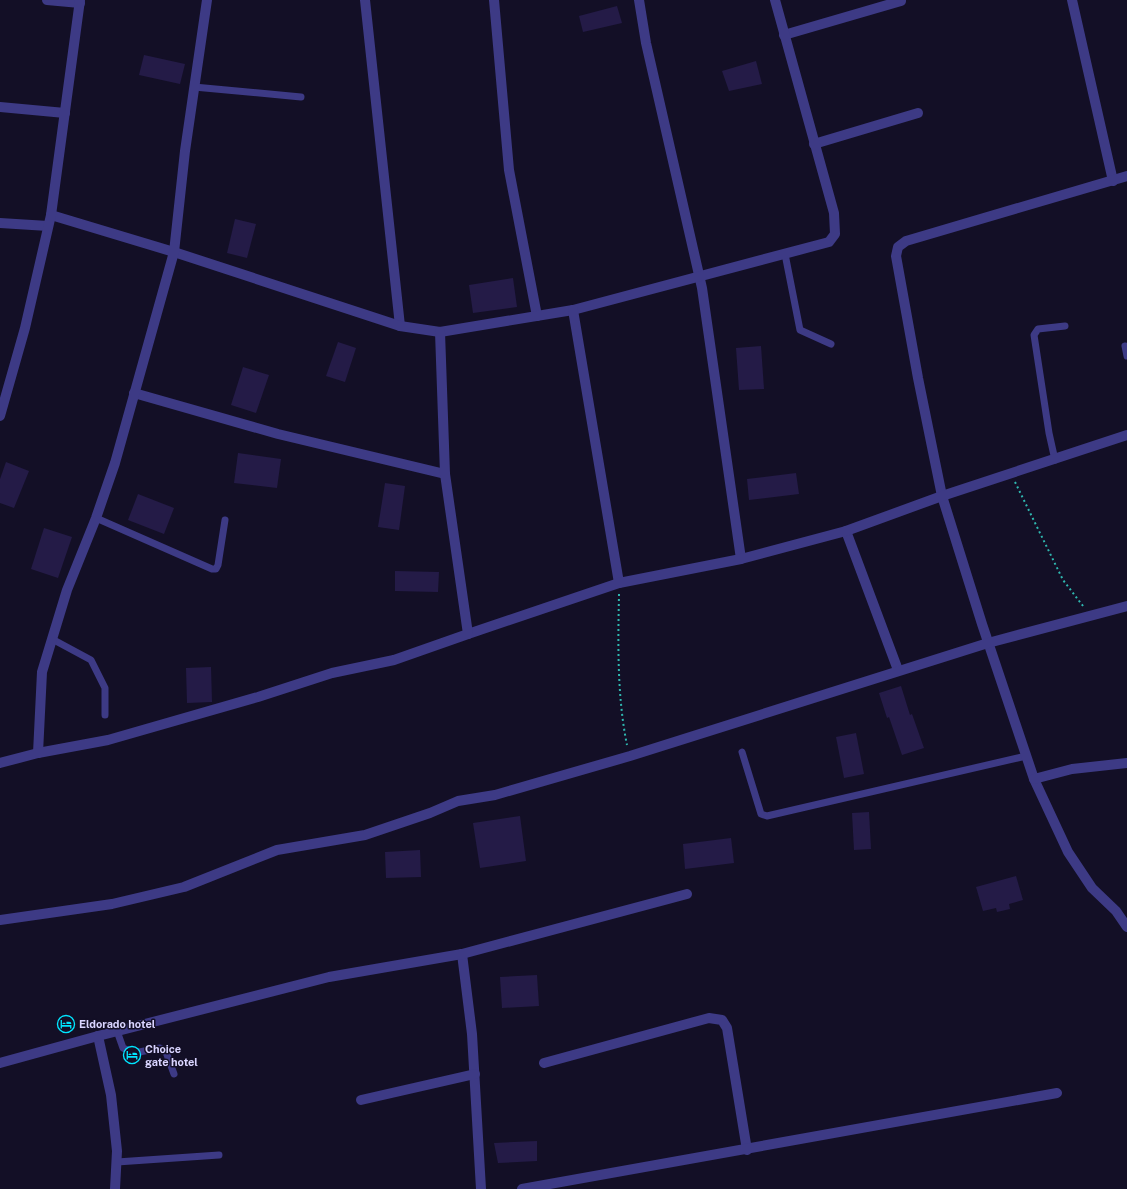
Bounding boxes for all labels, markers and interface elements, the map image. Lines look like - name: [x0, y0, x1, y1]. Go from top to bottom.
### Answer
- hotel icon: Eldorado hotel: [56, 1014, 76, 1034]
- place label: Eldorado hotel: [79, 1018, 156, 1030]
- place label: Choice gate hotel: [145, 1043, 198, 1068]
- hotel icon: Choice gate hotel: [122, 1045, 142, 1065]

